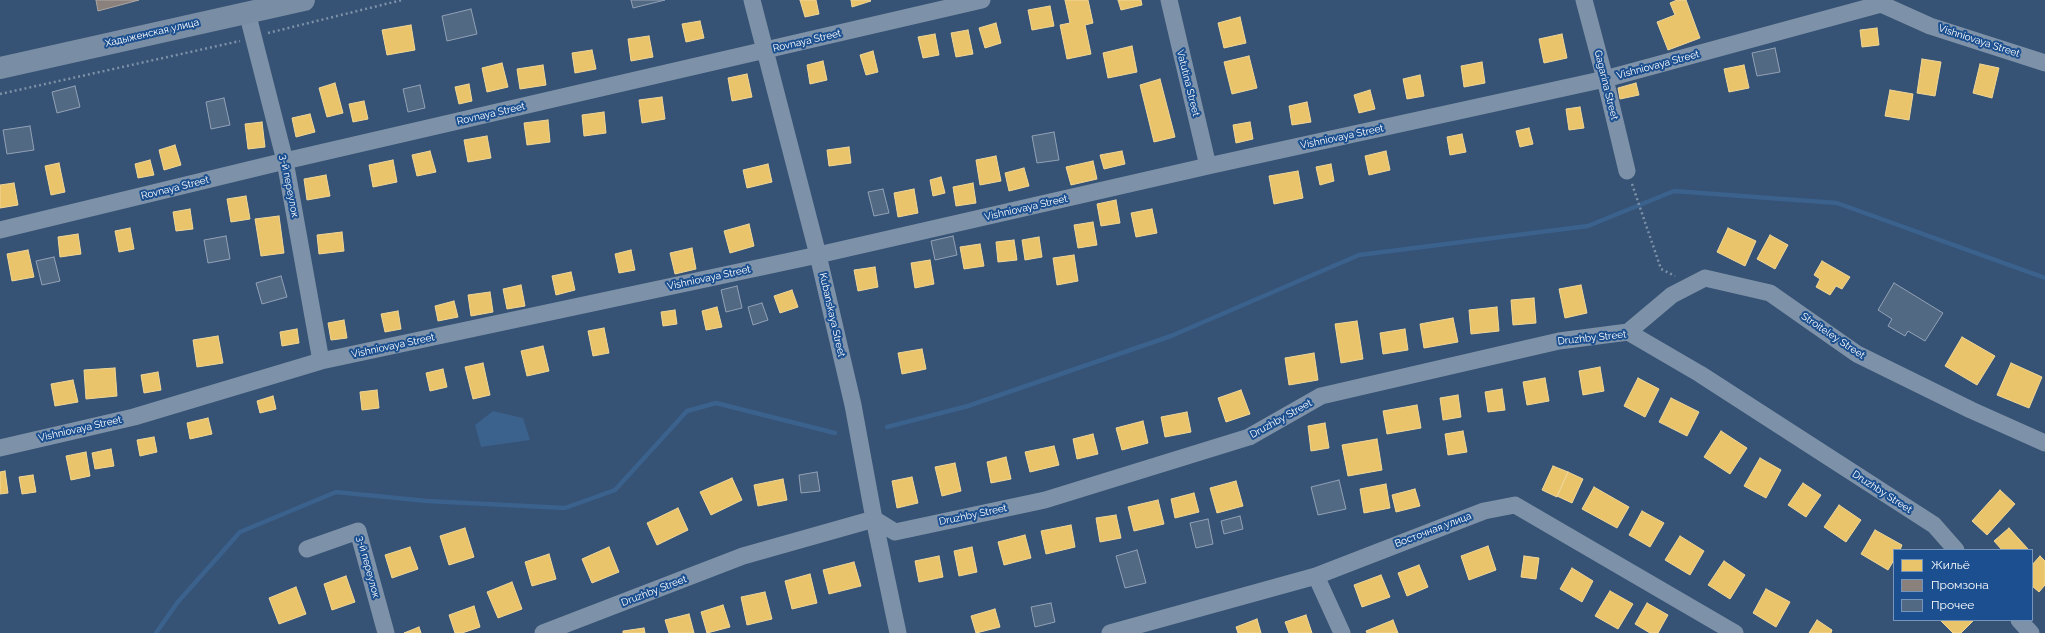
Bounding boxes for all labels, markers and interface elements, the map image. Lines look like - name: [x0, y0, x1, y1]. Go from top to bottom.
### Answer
- street label: Хадыженская улица: [104, 16, 200, 50]
- street label: Vishniovaya Street: [1937, 22, 2021, 60]
- street label: Rovnaya Street: [772, 27, 842, 55]
- street label: Vishniovaya Street: [1615, 48, 1701, 82]
- street label: Vatutina Street: [1174, 49, 1202, 117]
- street label: Gagarina Street: [1592, 49, 1620, 121]
- street label: Rovnaya Street: [456, 100, 526, 128]
- street label: Vishniovaya Street: [1299, 122, 1385, 152]
- street label: 3-й переулок: [277, 154, 301, 218]
- street label: Rovnaya Street: [140, 174, 210, 202]
- street label: Vishniovaya Street: [983, 193, 1069, 223]
- street label: Vishniovaya Street: [666, 263, 752, 293]
- street label: Kubanskaya Street: [816, 272, 848, 358]
- street label: Stroiteley Street: [1799, 310, 1867, 362]
- street label: Druzhby Street: [1557, 328, 1627, 348]
- street label: Vishniovaya Street: [350, 331, 436, 361]
- street label: Druzhby Street: [1248, 397, 1314, 441]
- street label: Vishniovaya Street: [37, 414, 123, 444]
- street label: Druzhby Street: [1850, 468, 1914, 516]
- street label: Druzhby Street: [938, 502, 1008, 528]
- street label: Восточная улица: [1393, 510, 1473, 550]
- street label: 3-й переулок: [354, 535, 382, 599]
- legend: [1893, 549, 2033, 621]
- text: Жильё: [1931, 558, 1970, 572]
- street label: Druzhby Street: [620, 573, 688, 609]
- text: Промзона: [1931, 578, 1989, 592]
- text: Прочее: [1931, 598, 1974, 612]

